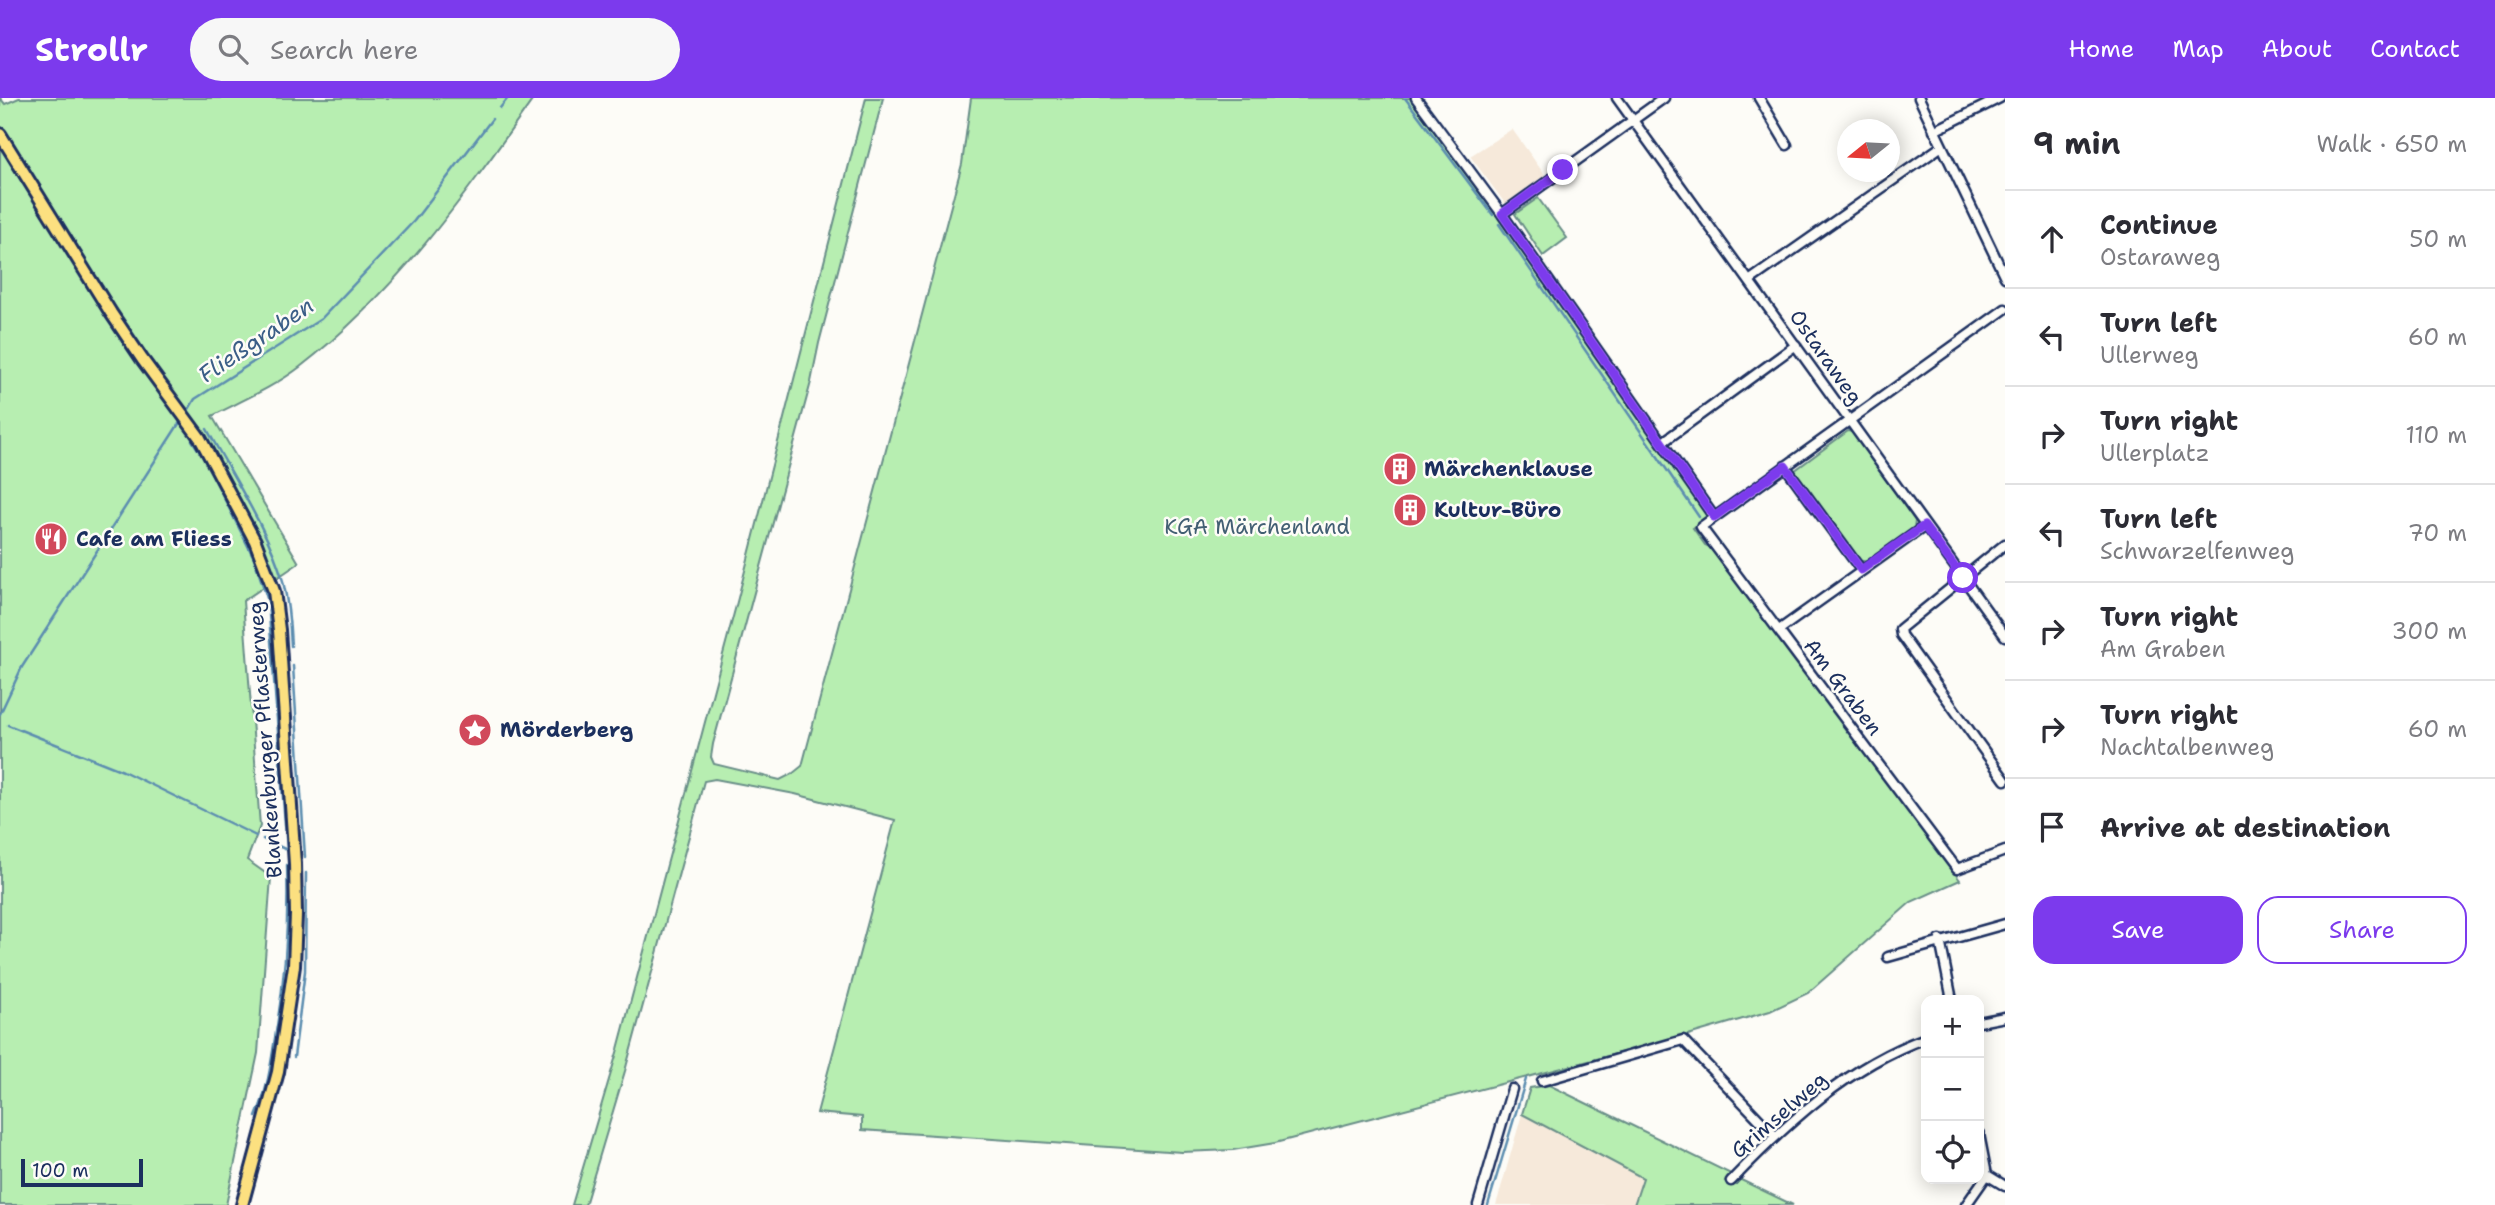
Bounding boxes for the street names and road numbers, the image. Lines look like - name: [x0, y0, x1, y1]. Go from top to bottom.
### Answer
- street label: Ostaraweg: [1783, 304, 1869, 410]
- street label: Blankenburger Pflasterweg: [241, 601, 289, 879]
- street label: Am Graben: [1797, 633, 1889, 741]
- street label: Grimselweg: [1725, 1065, 1833, 1165]

